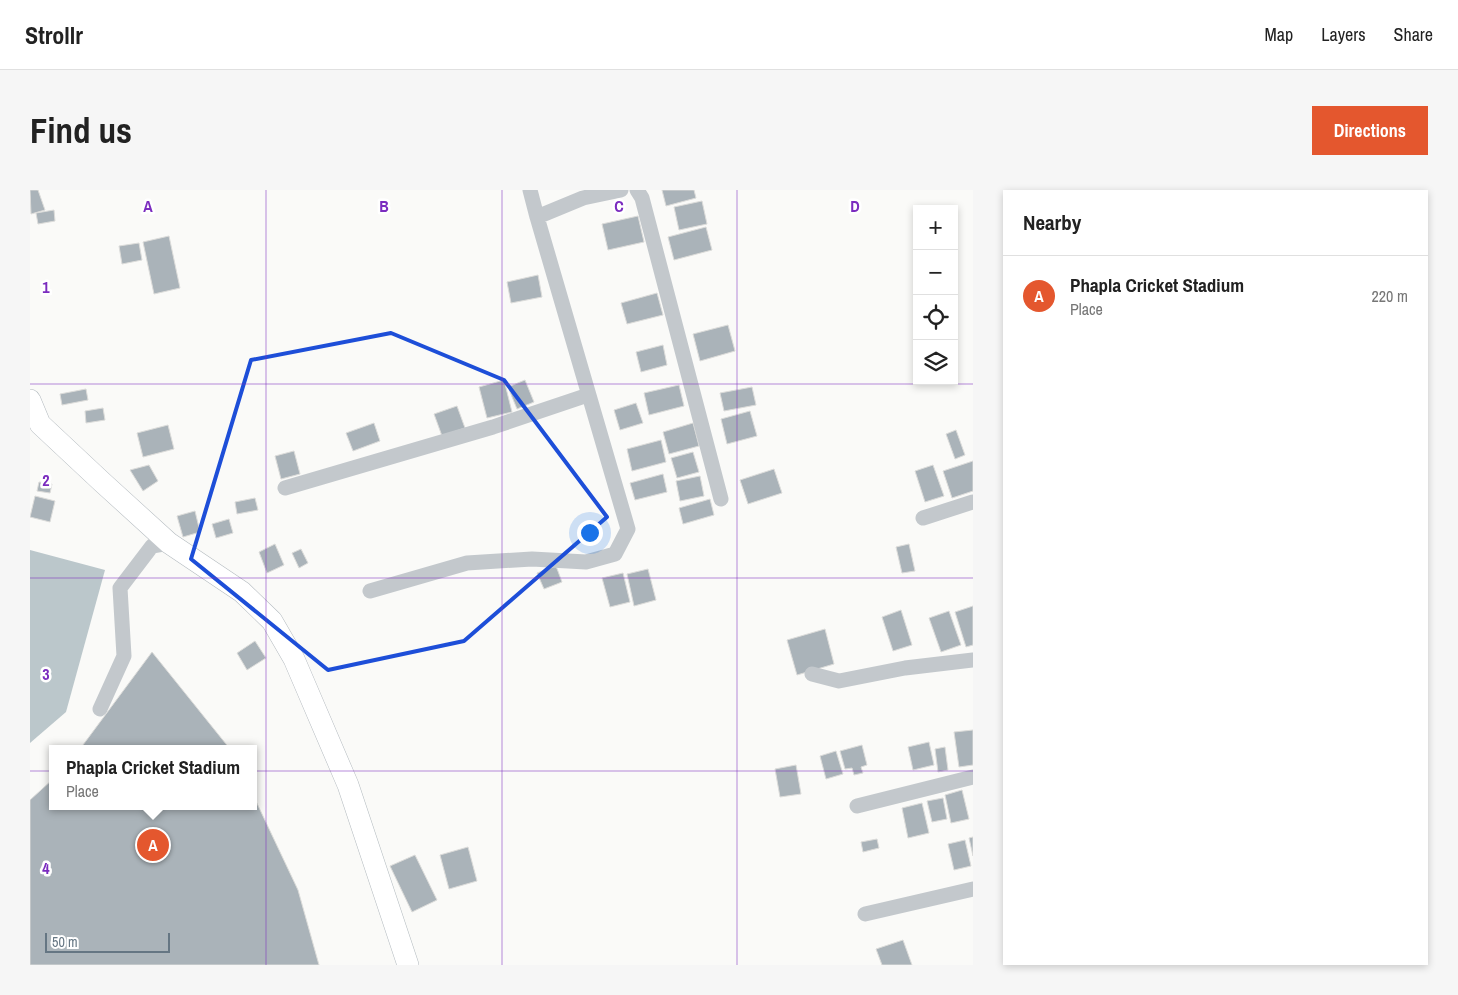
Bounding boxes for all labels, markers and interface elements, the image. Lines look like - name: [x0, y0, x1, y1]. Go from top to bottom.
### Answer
- text: Strollr: [25, 19, 83, 51]
- text: Map: [1265, 22, 1293, 47]
- text: Layers: [1321, 22, 1366, 47]
- text: Share: [1394, 22, 1433, 47]
- button: Directions: [1312, 106, 1428, 155]
- text: Find us: [30, 107, 132, 154]
- text: A: [143, 195, 153, 217]
- text: B: [379, 195, 389, 217]
- text: C: [614, 195, 624, 217]
- text: D: [850, 195, 860, 217]
- map controls: [913, 205, 958, 385]
- button: +: [913, 205, 958, 250]
- text: Nearby: [1023, 208, 1081, 237]
- button: −: [913, 250, 958, 295]
- text: Phapla Cricket Stadium: [1070, 272, 1244, 298]
- text: 1: [42, 276, 50, 298]
- text: A: [1034, 285, 1044, 307]
- text: 220 m: [1372, 285, 1408, 307]
- button: locate: [913, 295, 958, 340]
- text: Place: [1070, 298, 1103, 320]
- button: layers: [913, 340, 958, 385]
- text: 2: [42, 469, 50, 491]
- your location: [577, 520, 603, 546]
- text: 3: [42, 663, 50, 685]
- popup: [49, 745, 257, 810]
- text: Phapla Cricket Stadium: [66, 754, 240, 780]
- text: Place: [66, 780, 99, 802]
- pin: A: [137, 826, 169, 864]
- text: 4: [42, 857, 50, 879]
- scale bar: [45, 930, 170, 953]
- text: 50 m: [52, 933, 78, 951]

